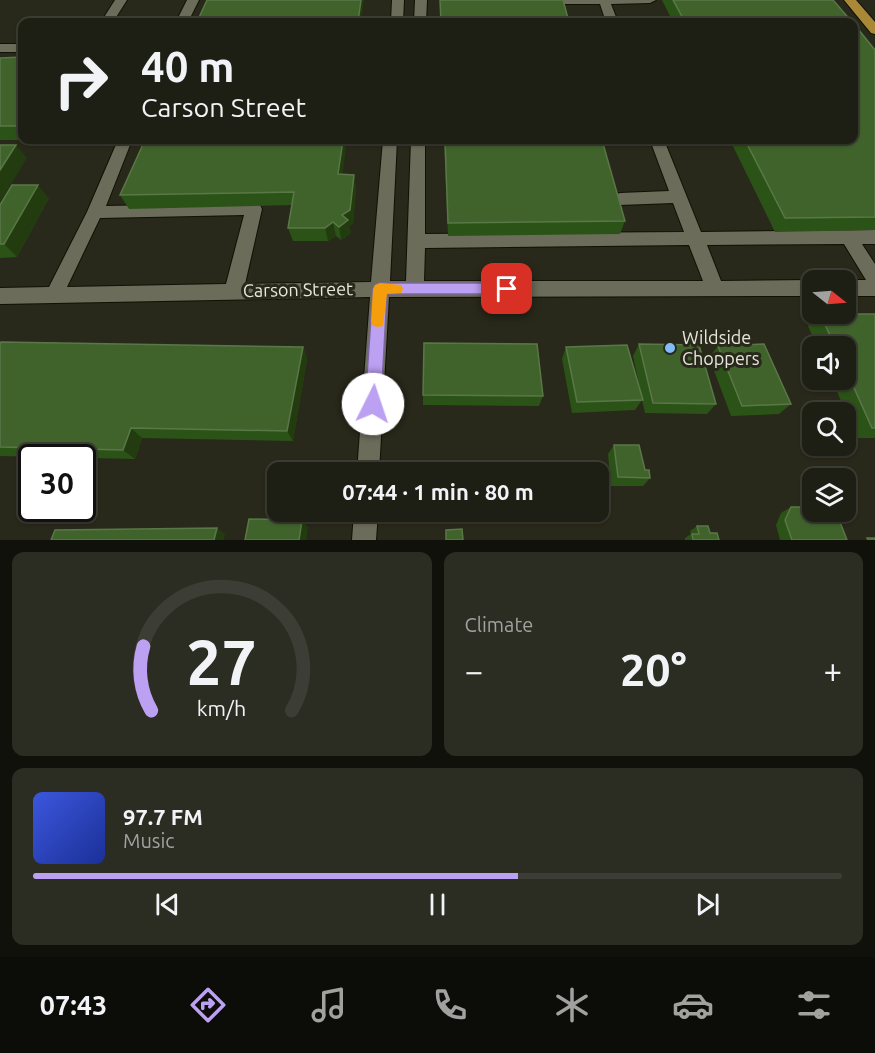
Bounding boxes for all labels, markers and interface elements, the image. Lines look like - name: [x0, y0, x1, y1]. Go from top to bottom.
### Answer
- icon: right: [42, 42, 120, 120]
- text: 40 m: [141, 43, 235, 90]
- text: Carson Street: [141, 92, 306, 122]
- pin: [481, 263, 532, 314]
- north arrow: [802, 270, 856, 324]
- map controls: [802, 270, 856, 522]
- icon: arrive: [490, 272, 523, 305]
- street label: Carson Street: [243, 278, 353, 300]
- place label: Wildside Choppers: [682, 327, 760, 368]
- button: sound: [802, 336, 856, 390]
- marker: Wildside Choppers: [663, 341, 677, 355]
- position arrow: [341, 372, 405, 436]
- button: search: [802, 402, 856, 456]
- speed limit sign: 30: [18, 444, 96, 522]
- button: layers: [802, 468, 856, 522]
- text: 07:44 · 1 min · 80 m: [342, 479, 534, 504]
- text: Climate: [465, 613, 533, 636]
- text: 27: [187, 627, 257, 697]
- text: 20°: [620, 644, 687, 695]
- text: −: [465, 652, 483, 689]
- text: +: [823, 652, 842, 689]
- text: km/h: [197, 696, 246, 720]
- text: 97.7 FM: [123, 804, 203, 829]
- text: Music: [123, 829, 175, 852]
- icon: previous: [151, 888, 184, 921]
- icon: pause: [421, 888, 454, 921]
- icon: next: [691, 888, 724, 921]
- icon: directions: [187, 984, 229, 1026]
- icon: music: [308, 984, 350, 1026]
- icon: phone: [429, 984, 471, 1026]
- icon: climate: [551, 984, 593, 1026]
- icon: car: [672, 984, 714, 1026]
- icon: filters: [793, 984, 835, 1026]
- text: 07:43: [40, 990, 107, 1020]

